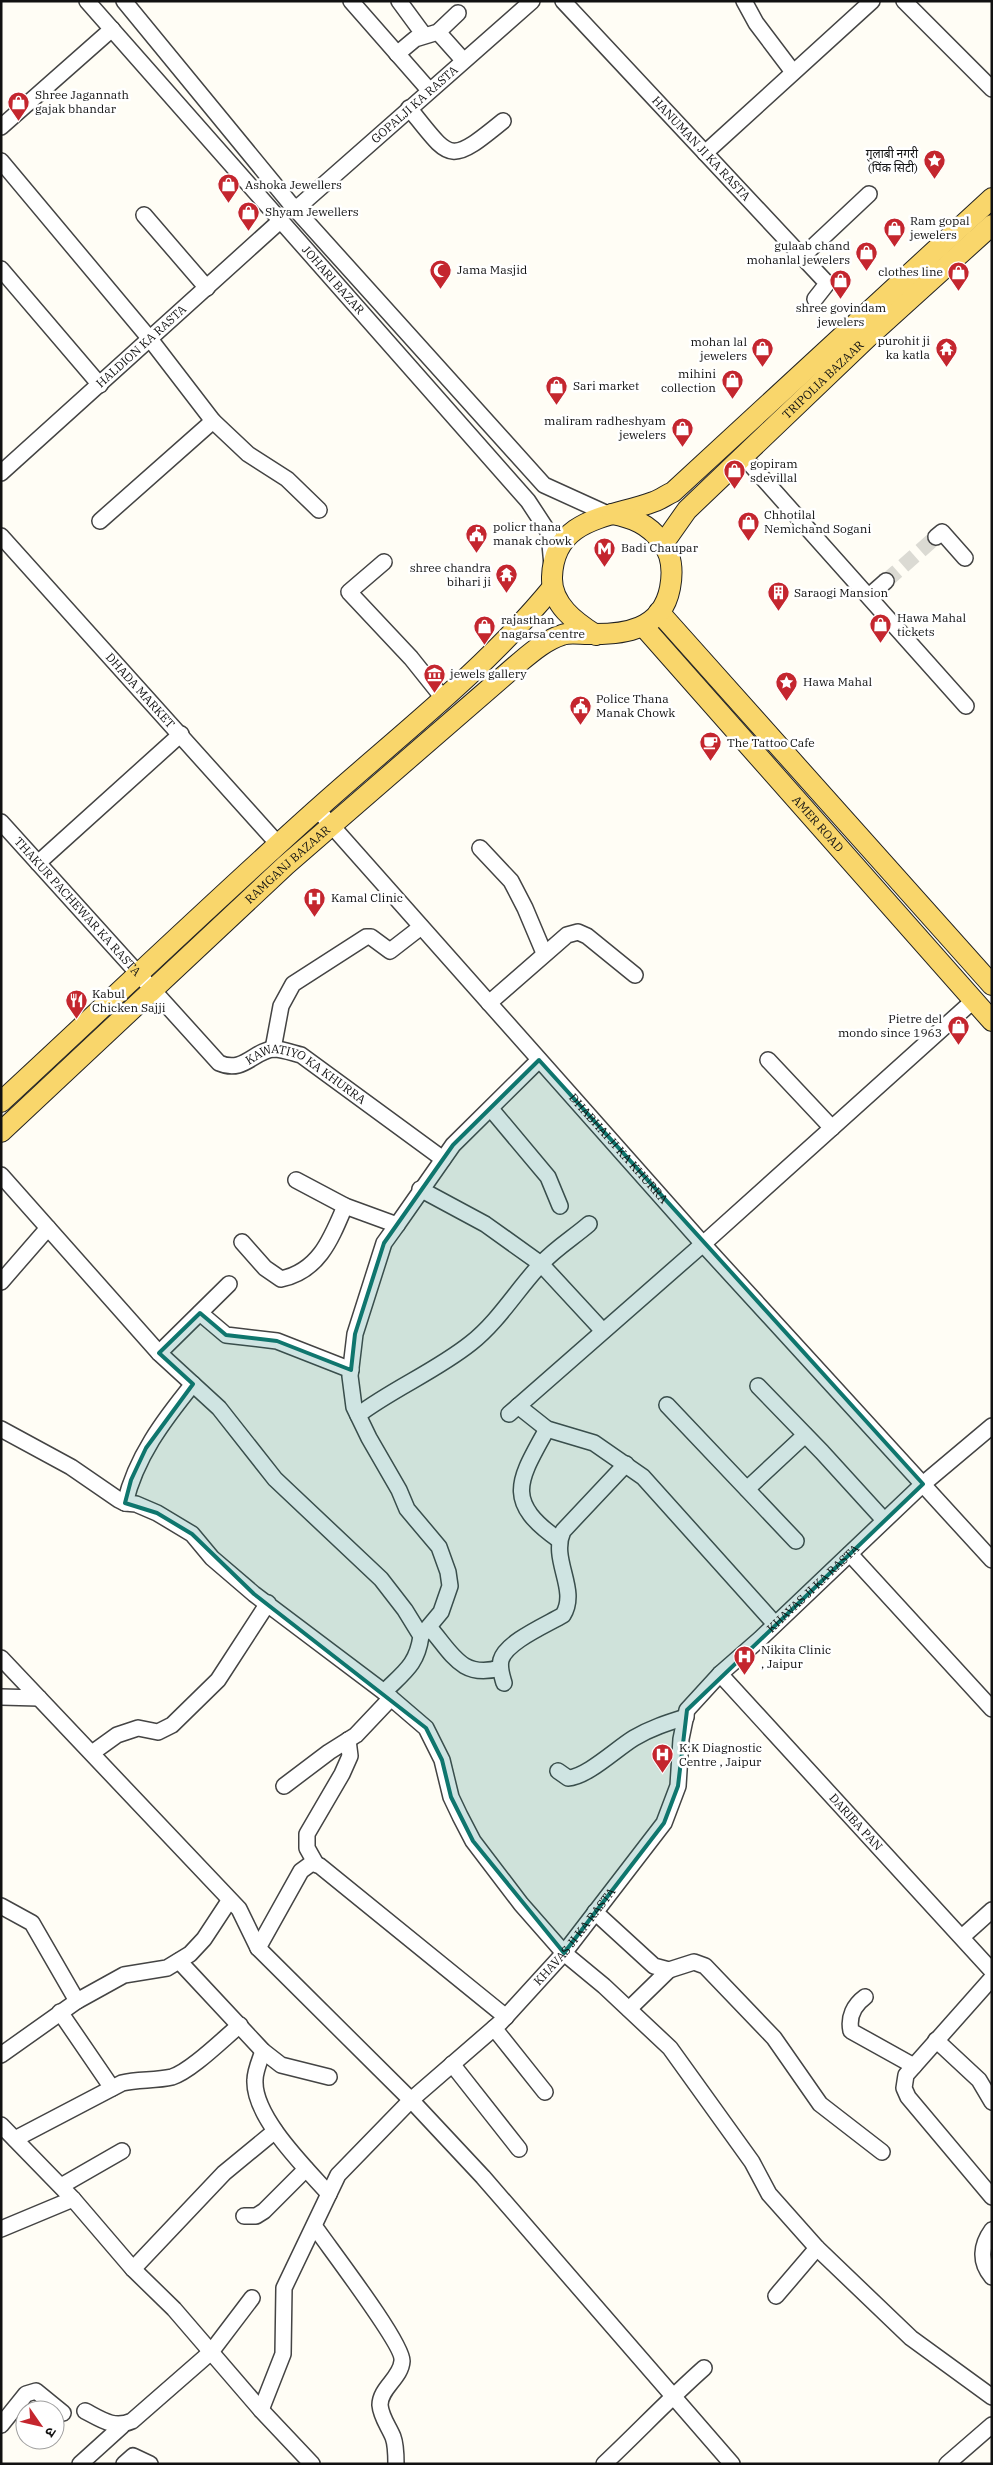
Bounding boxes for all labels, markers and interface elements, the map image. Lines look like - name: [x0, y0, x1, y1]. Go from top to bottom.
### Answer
- street label: GOPALJI KA RASTA: [368, 61, 461, 146]
- place label: Shree Jagannath gajak bhandar: [35, 87, 129, 116]
- shop icon: Shree Jagannath gajak bhandar: [7, 90, 31, 121]
- street label: HANUMAN JI KA RASTA: [649, 93, 754, 204]
- place label: गुलाबी नगरी (पिंक सिटी): [866, 146, 919, 175]
- place icon: गुलाबी नगरी (पिंक सिटी): [922, 149, 946, 180]
- shop icon: Ashoka Jewellers: [217, 173, 241, 204]
- place label: Ashoka Jewellers: [245, 177, 342, 192]
- shop icon: Shyam Jewellers: [237, 200, 261, 231]
- place label: Shyam Jewellers: [265, 204, 359, 219]
- place label: Ram gopal jewelers: [909, 213, 970, 242]
- shop icon: Ram gopal jewelers: [882, 216, 906, 247]
- place label: gulaab chand mohanlal jewelers: [747, 238, 850, 267]
- shop icon: gulaab chand mohanlal jewelers: [854, 241, 878, 272]
- street label: JOHARI BAZAR: [299, 242, 368, 317]
- mosque icon: Jama Masjid: [429, 258, 453, 289]
- shop icon: clothes line: [947, 260, 971, 291]
- place label: Jama Masjid: [457, 262, 527, 277]
- place label: clothes line: [878, 264, 943, 279]
- shop icon: shree govindam jewelers: [829, 269, 853, 300]
- place label: shree govindam jewelers: [796, 300, 887, 329]
- street label: HALDION KA RASTA: [93, 301, 190, 391]
- place label: purohit ji ka katla: [877, 333, 930, 362]
- place label: mohan lal jewelers: [691, 334, 747, 363]
- temple icon: purohit ji ka katla: [934, 336, 958, 367]
- shop icon: mohan lal jewelers: [751, 337, 775, 368]
- street label: TRIPOLIA BAZAAR: [779, 337, 867, 422]
- place label: mihini collection: [661, 366, 716, 395]
- shop icon: mihini collection: [720, 369, 744, 400]
- shop icon: Sari market: [545, 374, 569, 405]
- place label: Sari market: [573, 378, 639, 393]
- place label: maliram radheshyam jewelers: [544, 413, 667, 442]
- shop icon: maliram radheshyam jewelers: [670, 416, 694, 447]
- place label: gopiram sdevillal: [750, 456, 798, 485]
- shop icon: gopiram sdevillal: [722, 459, 746, 490]
- place label: Chhotilal Nemichand Sogani: [764, 507, 871, 536]
- shop icon: Chhotilal Nemichand Sogani: [736, 510, 760, 541]
- place label: policr thana manak chowk: [493, 519, 572, 548]
- public building icon: policr thana manak chowk: [465, 522, 489, 553]
- metro station icon: Badi Chaupar: [593, 536, 617, 567]
- place label: Badi Chaupar: [621, 540, 699, 555]
- place label: shree chandra bihari ji: [410, 560, 491, 589]
- temple icon: shree chandra bihari ji: [495, 563, 519, 594]
- building icon: Saraogi Mansion: [766, 581, 790, 612]
- place label: Saraogi Mansion: [794, 585, 888, 600]
- place label: Hawa Mahal tickets: [897, 610, 967, 639]
- place label: rajasthan nagarsa centre: [501, 612, 585, 641]
- shop icon: Hawa Mahal tickets: [869, 613, 893, 644]
- shop icon: rajasthan nagarsa centre: [473, 615, 497, 646]
- street label: DHADA MARKET: [103, 650, 178, 731]
- museum icon: jewels gallery: [422, 662, 446, 693]
- place label: jewels gallery: [449, 666, 527, 681]
- place icon: Hawa Mahal: [775, 670, 799, 701]
- place label: Hawa Mahal: [803, 674, 873, 689]
- place label: Police Thana Manak Chowk: [596, 691, 675, 720]
- public building icon: Police Thana Manak Chowk: [568, 694, 592, 725]
- cafe icon: The Tattoo Cafe: [699, 731, 723, 762]
- place label: The Tattoo Cafe: [727, 735, 815, 750]
- street label: AMER ROAD: [789, 792, 847, 855]
- street label: RAMGANJ BAZAAR: [242, 822, 333, 907]
- street label: THAKUR PACHEWAR KA RASTA: [11, 834, 145, 979]
- hospital icon: Kamal Clinic: [303, 886, 327, 917]
- place label: Kamal Clinic: [331, 890, 403, 905]
- place label: Kabul Chicken Sajji: [92, 986, 166, 1015]
- restaurant icon: Kabul Chicken Sajji: [64, 989, 88, 1020]
- place label: Pietre del mondo since 1963: [838, 1011, 942, 1040]
- shop icon: Pietre del mondo since 1963: [946, 1014, 970, 1045]
- street label: KAWATIYO KA KHURRA: [242, 1041, 370, 1107]
- street label: DHABHAI JI KA KHURRA: [566, 1090, 672, 1207]
- street label: KHAVAS JI KA RASTA: [763, 1540, 862, 1636]
- place label: Nikita Clinic , Jaipur: [761, 1642, 831, 1671]
- hospital icon: Nikita Clinic , Jaipur: [733, 1645, 757, 1676]
- place label: K.K Diagnostic Centre , Jaipur: [679, 1740, 762, 1769]
- hospital icon: K.K Diagnostic Centre , Jaipur: [651, 1743, 675, 1774]
- street label: DARIBA PAN: [826, 1790, 886, 1854]
- street label: KHAVAS JI KA RASTA: [530, 1884, 619, 1988]
- north arrow: [15, 2400, 65, 2450]
- text: उ: [41, 2424, 61, 2441]

